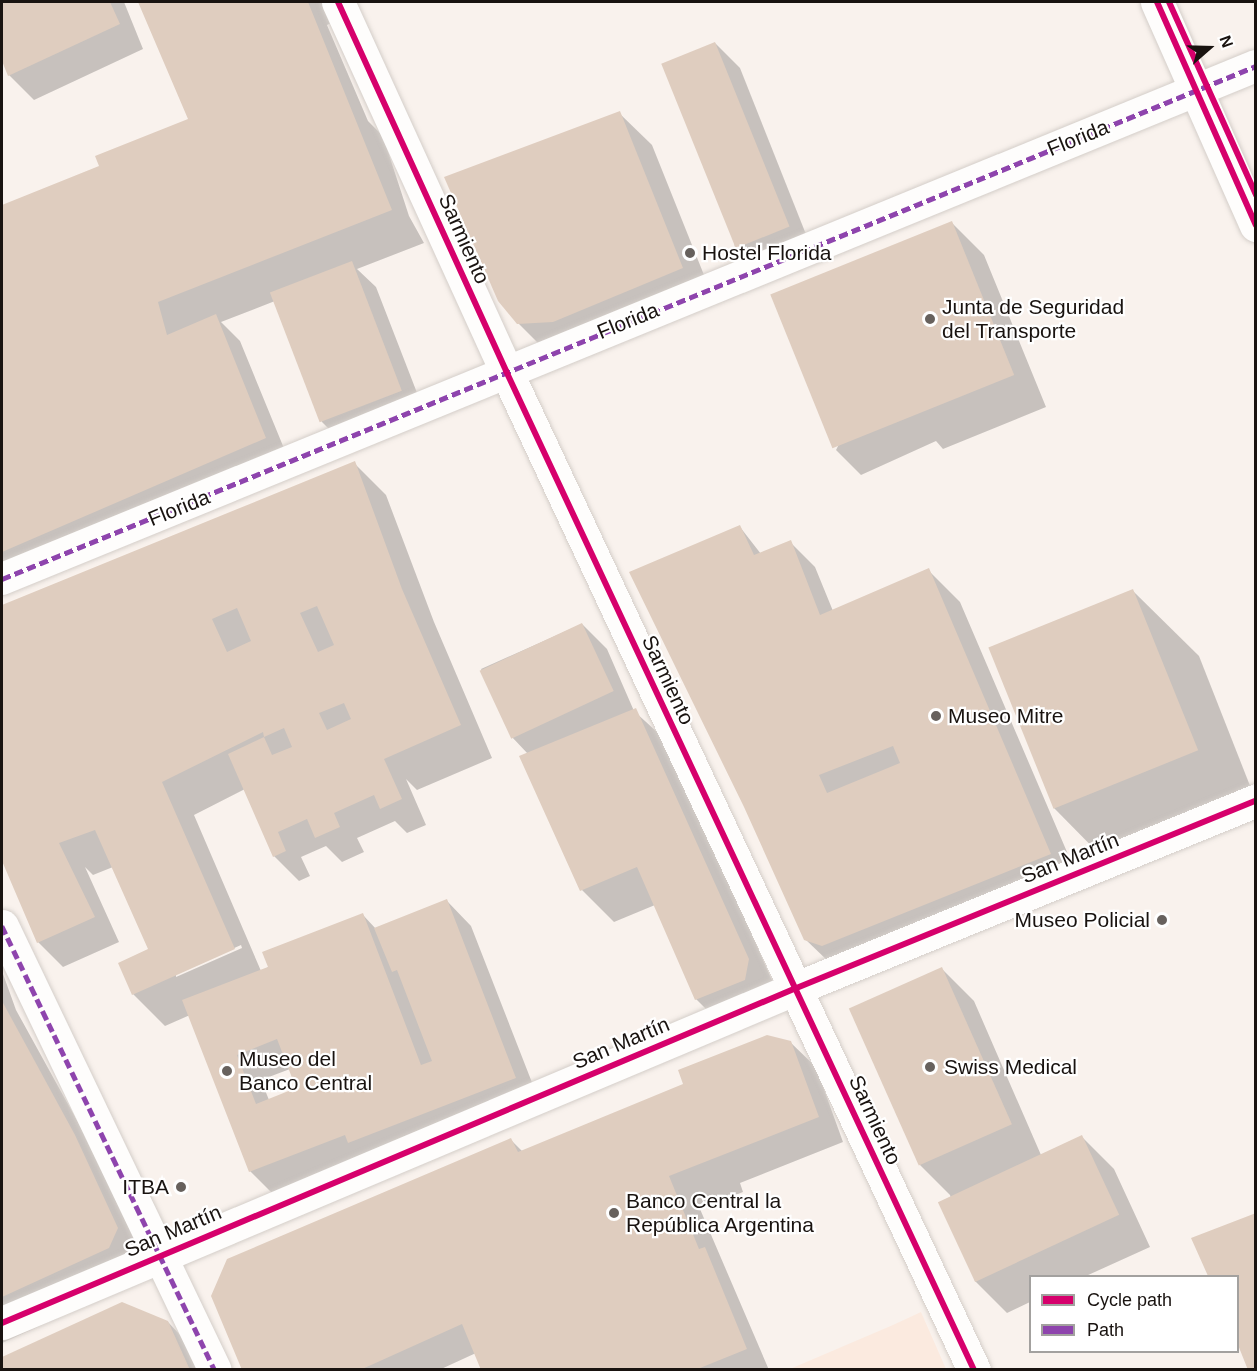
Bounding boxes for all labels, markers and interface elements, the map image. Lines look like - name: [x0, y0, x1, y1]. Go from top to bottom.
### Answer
- north arrow: [1179, 18, 1239, 78]
- text: N: [1216, 33, 1236, 50]
- street label: Florida: [1044, 114, 1112, 162]
- street label: Sarmiento: [433, 190, 495, 288]
- place label: Hostel Florida: [702, 240, 832, 266]
- marker: Hostel Florida: [683, 246, 697, 260]
- place label: Junta de Seguridad del Transporte: [942, 294, 1124, 344]
- street label: Florida: [594, 297, 662, 345]
- marker: Junta de Seguridad del Transporte: [923, 312, 937, 326]
- street label: Florida: [145, 484, 213, 532]
- street label: Sarmiento: [636, 631, 700, 729]
- place label: Museo Mitre: [948, 703, 1064, 729]
- marker: Museo Mitre: [929, 709, 943, 723]
- street label: San Martín: [1018, 827, 1122, 889]
- place label: Museo Policial: [1015, 907, 1150, 933]
- marker: Museo Policial: [1155, 913, 1169, 927]
- street label: San Martín: [569, 1011, 673, 1075]
- place label: Museo del Banco Central: [239, 1046, 372, 1096]
- place label: Swiss Medical: [944, 1054, 1077, 1080]
- marker: Swiss Medical: [921, 1058, 939, 1076]
- marker: Museo del Banco Central: [220, 1064, 234, 1078]
- street label: Sarmiento: [843, 1071, 907, 1169]
- place label: ITBA: [122, 1174, 169, 1200]
- marker: ITBA: [174, 1180, 188, 1194]
- place label: Banco Central la República Argentina: [626, 1188, 815, 1238]
- street label: San Martín: [121, 1199, 225, 1263]
- marker: Banco Central la República Argentina: [607, 1206, 621, 1220]
- legend: [1029, 1275, 1239, 1353]
- text: Cycle path: [1087, 1290, 1172, 1310]
- text: Path: [1087, 1320, 1124, 1340]

